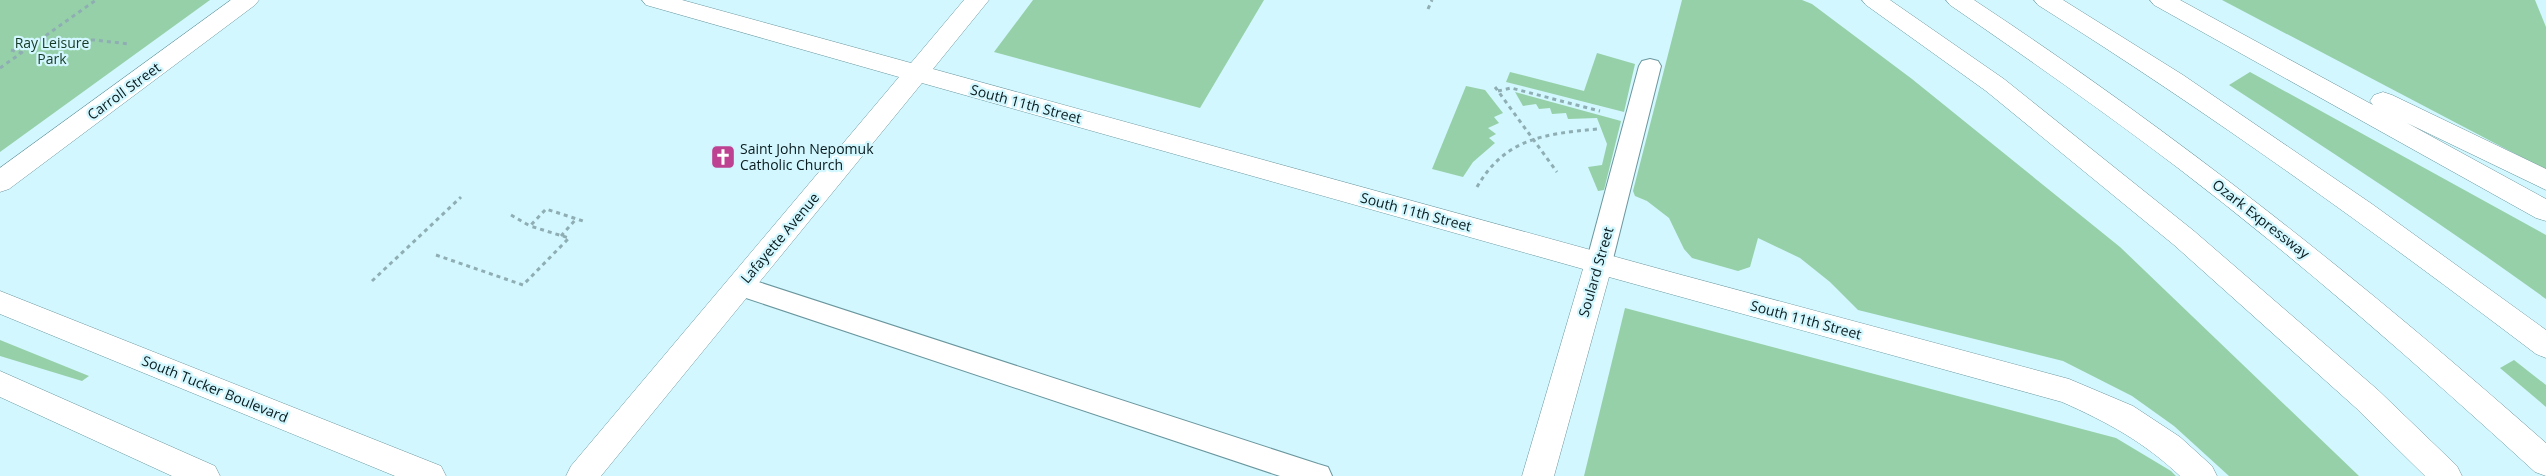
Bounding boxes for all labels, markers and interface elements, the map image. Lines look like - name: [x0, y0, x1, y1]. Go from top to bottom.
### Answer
- park label: Ray Leisure Park: [15, 33, 89, 68]
- street label: Carroll Street: [83, 58, 164, 124]
- street label: South 11th Street: [968, 80, 1084, 127]
- place label: Saint John Nepomuk Catholic Church: [740, 139, 874, 174]
- church icon: Saint John Nepomuk Catholic Church: [710, 144, 736, 170]
- street label: Ozark Expressway: [2209, 175, 2314, 263]
- street label: Lafayette Avenue: [736, 188, 823, 287]
- street label: South 11th Street: [1358, 188, 1474, 235]
- street label: Soulard Street: [1574, 225, 1617, 319]
- street label: South 11th Street: [1748, 296, 1864, 343]
- street label: South Tucker Boulevard: [139, 351, 291, 427]

